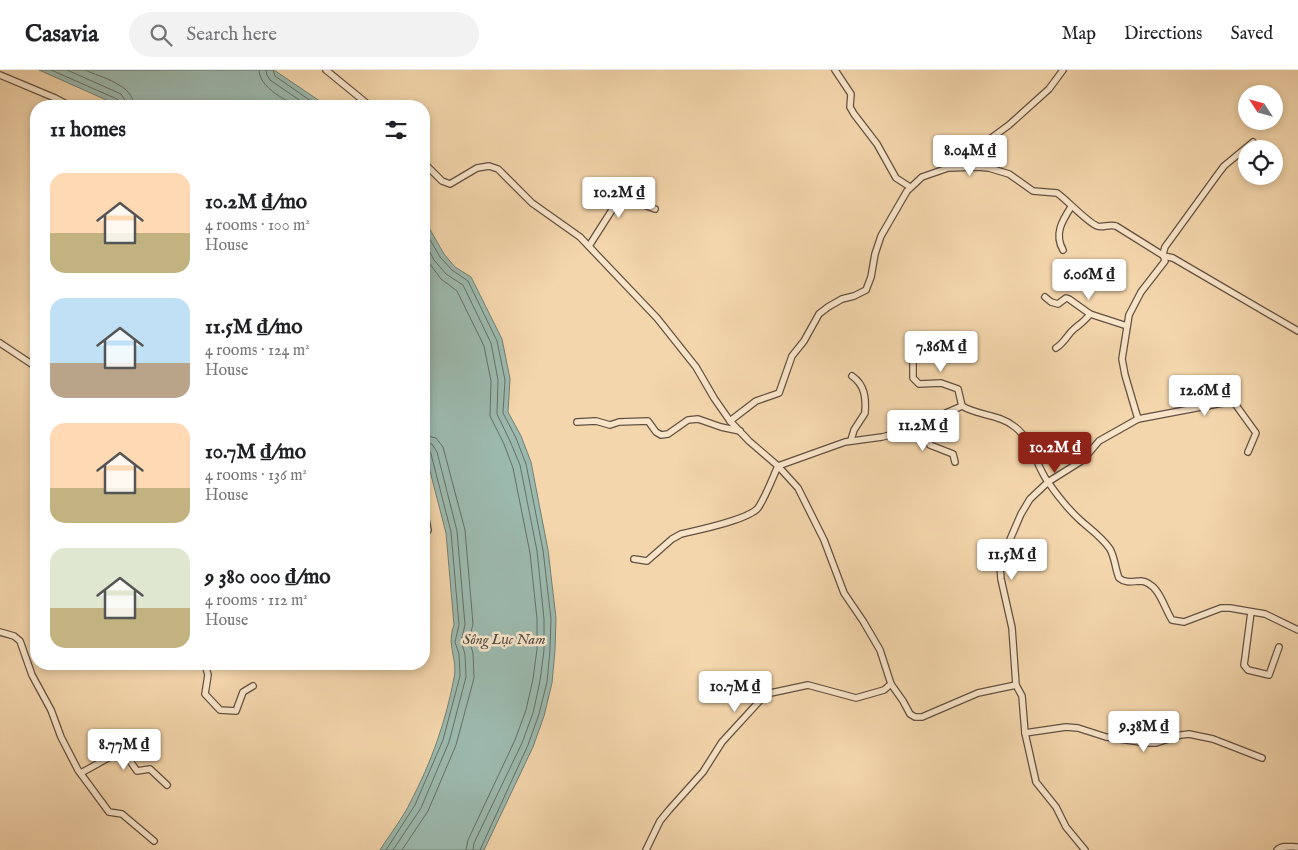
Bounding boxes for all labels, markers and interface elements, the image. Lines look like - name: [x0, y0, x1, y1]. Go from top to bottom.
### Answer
- search box: [129, 12, 479, 57]
- text: Casavia: [25, 19, 99, 50]
- icon: search: [147, 21, 175, 49]
- text: Search here: [187, 23, 277, 47]
- text: Map: [1062, 23, 1096, 46]
- text: Directions: [1124, 23, 1202, 46]
- text: Saved: [1230, 23, 1273, 46]
- north arrow: [1238, 85, 1282, 130]
- map controls: [1238, 85, 1283, 185]
- icon: filters: [382, 116, 410, 144]
- text: 11 homes: [50, 117, 126, 144]
- pin: 8.04M ₫: [924, 134, 1016, 177]
- button: locate: [1238, 140, 1283, 185]
- text: 8.04M ₫: [944, 141, 996, 161]
- pin: 10.2M ₫: [573, 176, 665, 219]
- text: 10.2M ₫: [593, 183, 645, 203]
- text: 10.2M ₫/mo: [205, 189, 307, 216]
- icon: home: [90, 193, 150, 253]
- text: 4 rooms · 100 m²: [205, 216, 310, 236]
- text: House: [205, 236, 248, 256]
- pin: 6.06M ₫: [1043, 258, 1135, 301]
- text: 6.06M ₫: [1063, 265, 1115, 285]
- text: 11.5M ₫/mo: [205, 314, 302, 341]
- icon: home: [90, 318, 150, 378]
- pin: 7.86M ₫: [895, 330, 987, 373]
- text: 7.86M ₫: [916, 337, 966, 357]
- text: 4 rooms · 124 m²: [205, 341, 310, 361]
- text: House: [205, 361, 248, 381]
- pin: 12.6M ₫: [1159, 374, 1251, 417]
- text: 12.6M ₫: [1180, 381, 1230, 401]
- pin: 11.2M ₫: [877, 410, 969, 452]
- text: 11.2M ₫: [898, 416, 948, 436]
- pin: 10.2M ₫: [1009, 432, 1101, 474]
- text: 10.2M ₫: [1029, 438, 1081, 458]
- text: 10.7M ₫/mo: [205, 439, 306, 466]
- icon: home: [90, 443, 150, 503]
- text: 4 rooms · 136 m²: [205, 466, 307, 486]
- text: House: [205, 486, 248, 506]
- pin: 11.5M ₫: [966, 538, 1058, 581]
- text: 11.5M ₫: [988, 545, 1036, 565]
- text: 9 380 000 ₫/mo: [205, 564, 331, 591]
- icon: home: [90, 568, 150, 628]
- text: 4 rooms · 112 m²: [205, 591, 308, 611]
- text: House: [205, 611, 248, 631]
- water label: Sông Lục Nam: [462, 630, 546, 650]
- pin: 10.7M ₫: [689, 670, 781, 713]
- text: 10.7M ₫: [710, 677, 760, 697]
- pin: 9.38M ₫: [1098, 710, 1190, 753]
- text: 9.38M ₫: [1119, 717, 1169, 737]
- pin: 8.77M ₫: [78, 728, 170, 771]
- text: 8.77M ₫: [99, 735, 149, 755]

